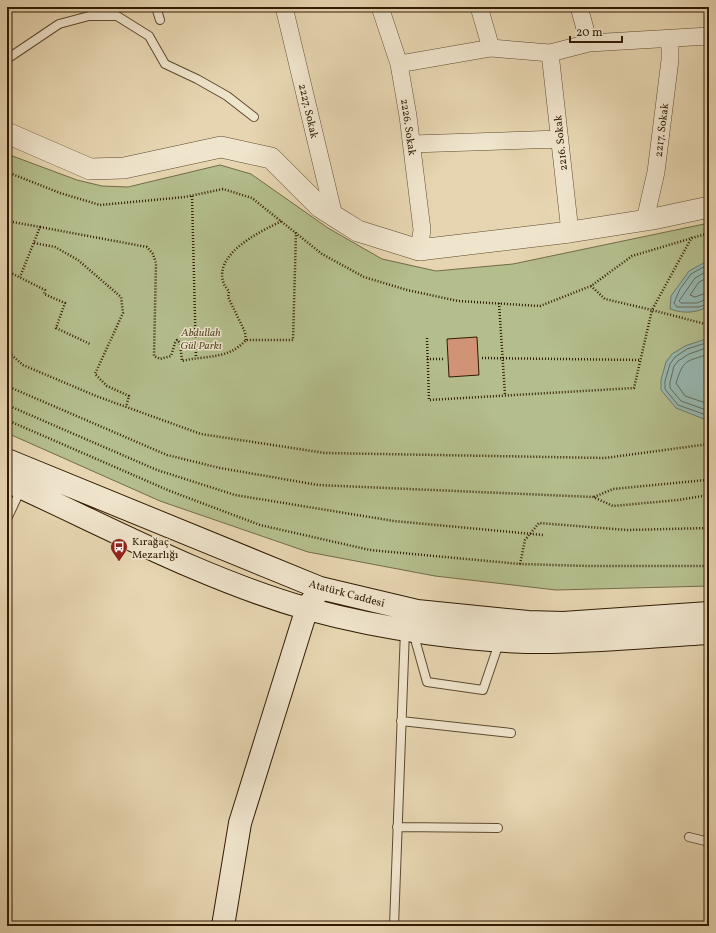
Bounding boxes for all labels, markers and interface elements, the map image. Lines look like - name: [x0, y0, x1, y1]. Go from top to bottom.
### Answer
- scale bar: [570, 18, 622, 44]
- text: 20 m: [576, 25, 603, 41]
- street label: 2227. Sokak: [294, 82, 321, 140]
- street label: 2226. Sokak: [396, 98, 419, 157]
- street label: 2217. Sokak: [652, 102, 673, 158]
- street label: 2216. Sokak: [551, 114, 572, 171]
- park label: Abdullah Gül Parkı: [180, 326, 222, 354]
- place label: Kırağaç Mezarlığı: [132, 535, 178, 563]
- bus stop icon: Kırağaç Mezarlığı: [109, 537, 129, 562]
- street label: Atatürk Caddesi: [307, 577, 386, 612]

